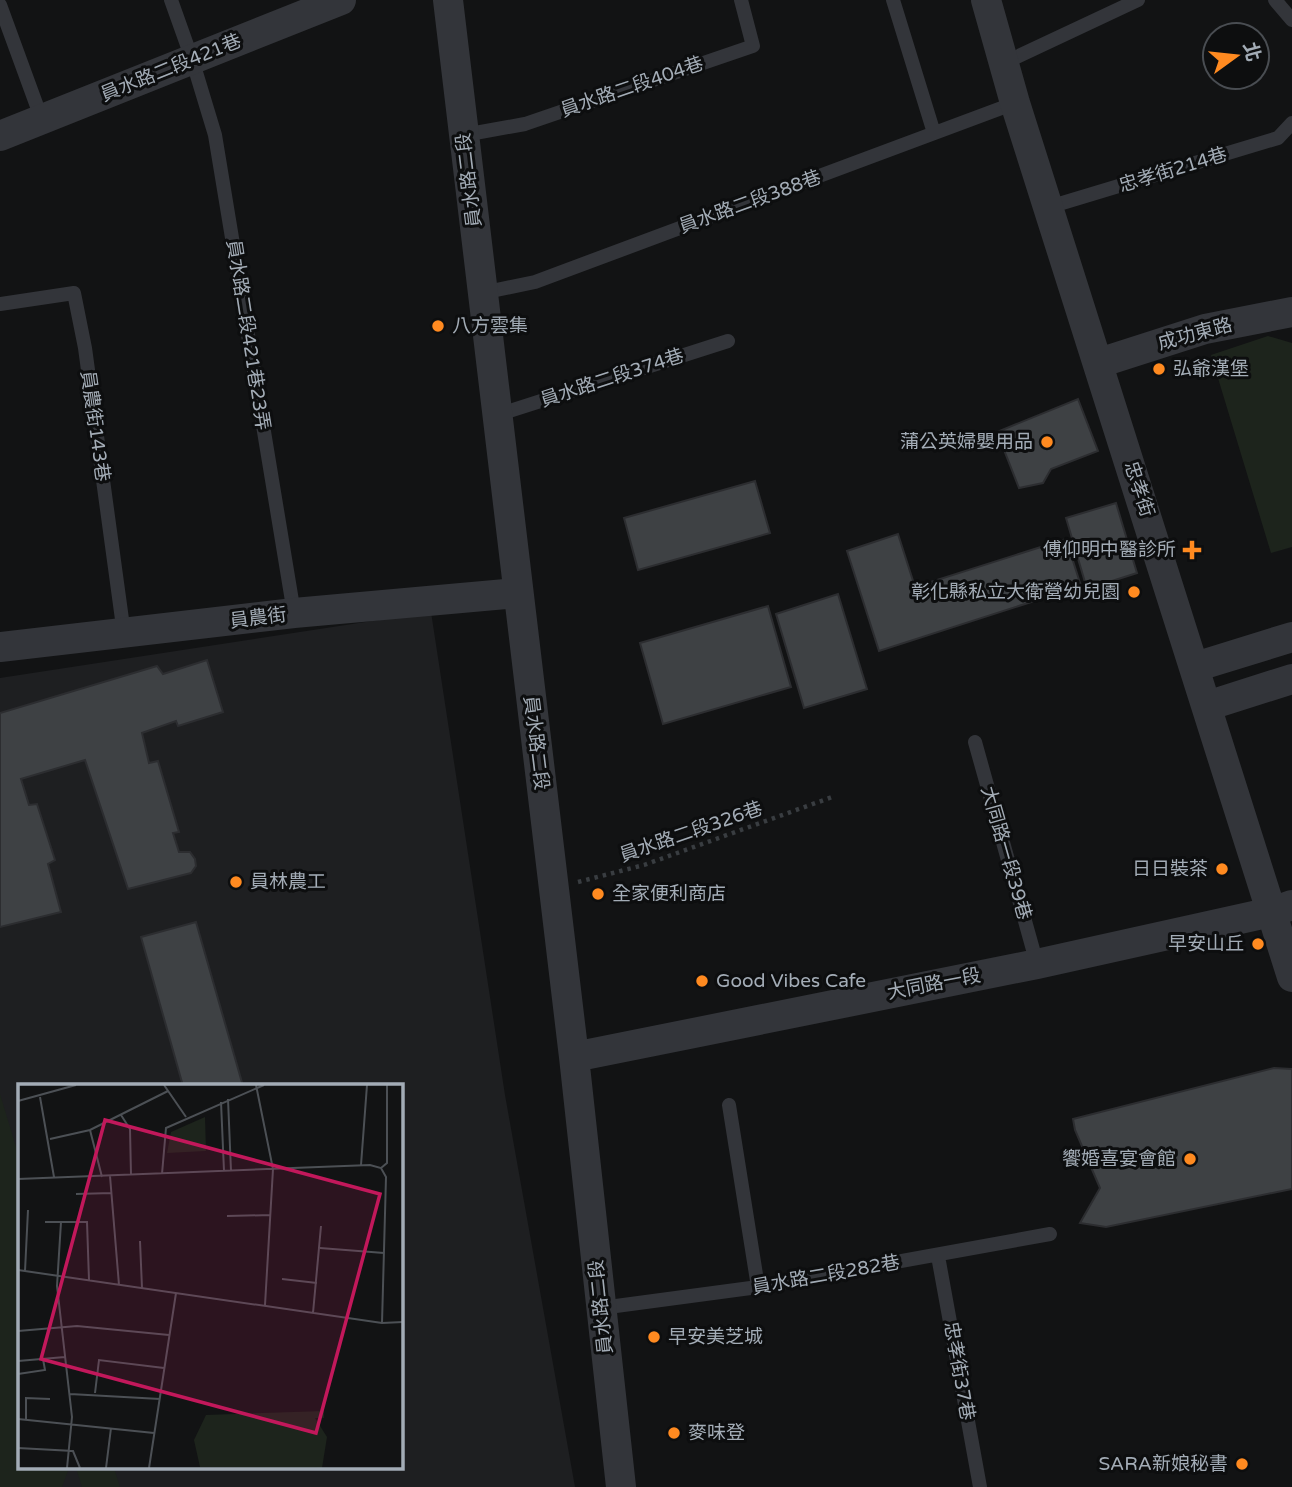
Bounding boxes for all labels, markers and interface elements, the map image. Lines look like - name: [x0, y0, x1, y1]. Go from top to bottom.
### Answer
- north arrow: [1201, 21, 1271, 91]
- street label: 員水路二段421巷: [97, 30, 245, 106]
- text: 北: [1238, 40, 1265, 64]
- street label: 員水路二段404巷: [558, 52, 706, 122]
- street label: 員水路二段: [452, 132, 486, 228]
- street label: 忠孝街214巷: [1116, 143, 1230, 197]
- street label: 員水路二段388巷: [676, 166, 824, 238]
- street label: 員水路二段421巷23弄: [222, 238, 274, 432]
- street label: 成功東路: [1155, 314, 1235, 354]
- place label: 八方雲集: [452, 315, 528, 337]
- marker: 八方雲集: [430, 318, 446, 334]
- street label: 員水路二段374巷: [537, 344, 687, 412]
- place label: 弘爺漢堡: [1173, 358, 1249, 380]
- marker: 弘爺漢堡: [1151, 361, 1167, 377]
- street label: 員農街143巷: [76, 369, 114, 483]
- place label: 蒲公英婦嬰用品: [900, 431, 1033, 453]
- marker: 蒲公英婦嬰用品: [1039, 434, 1055, 450]
- street label: 忠孝街: [1120, 458, 1158, 520]
- place label: 傅仰明中醫診所: [1043, 539, 1176, 561]
- marker: 傅仰明中醫診所: [1182, 540, 1202, 560]
- place label: 彰化縣私立大衛營幼兒園: [911, 581, 1120, 603]
- marker: 彰化縣私立大衛營幼兒園: [1126, 584, 1142, 600]
- street label: 員農街: [228, 604, 288, 632]
- street label: 員水路二段: [519, 695, 553, 791]
- street label: 大同路一段39巷: [976, 784, 1036, 922]
- street label: 員水路二段326巷: [617, 797, 765, 867]
- place label: 日日裝茶: [1132, 858, 1208, 880]
- marker: 日日裝茶: [1214, 861, 1230, 877]
- place label: 員林農工: [250, 871, 326, 893]
- marker: 員林農工: [228, 874, 244, 890]
- place label: 全家便利商店: [612, 883, 726, 905]
- marker: 全家便利商店: [590, 886, 606, 902]
- place label: 早安山丘: [1168, 933, 1244, 955]
- marker: 早安山丘: [1250, 936, 1266, 952]
- street label: 大同路一段: [885, 964, 983, 1004]
- place label: Good Vibes Cafe: [716, 970, 866, 992]
- marker: Good Vibes Cafe: [694, 973, 710, 989]
- inset map: [18, 1084, 402, 1470]
- place label: 饗婚喜宴會館: [1062, 1148, 1176, 1170]
- marker: 饗婚喜宴會館: [1182, 1151, 1198, 1167]
- street label: 員水路二段282巷: [750, 1251, 902, 1299]
- street label: 員水路二段: [585, 1259, 617, 1355]
- street label: 忠孝街37巷: [939, 1320, 979, 1422]
- place label: 早安美芝城: [668, 1326, 763, 1348]
- marker: 早安美芝城: [646, 1329, 662, 1345]
- place label: 麥味登: [688, 1422, 745, 1444]
- marker: 麥味登: [666, 1425, 682, 1441]
- place label: SARA新娘秘書: [1098, 1453, 1228, 1475]
- marker: SARA新娘秘書: [1234, 1456, 1250, 1472]

